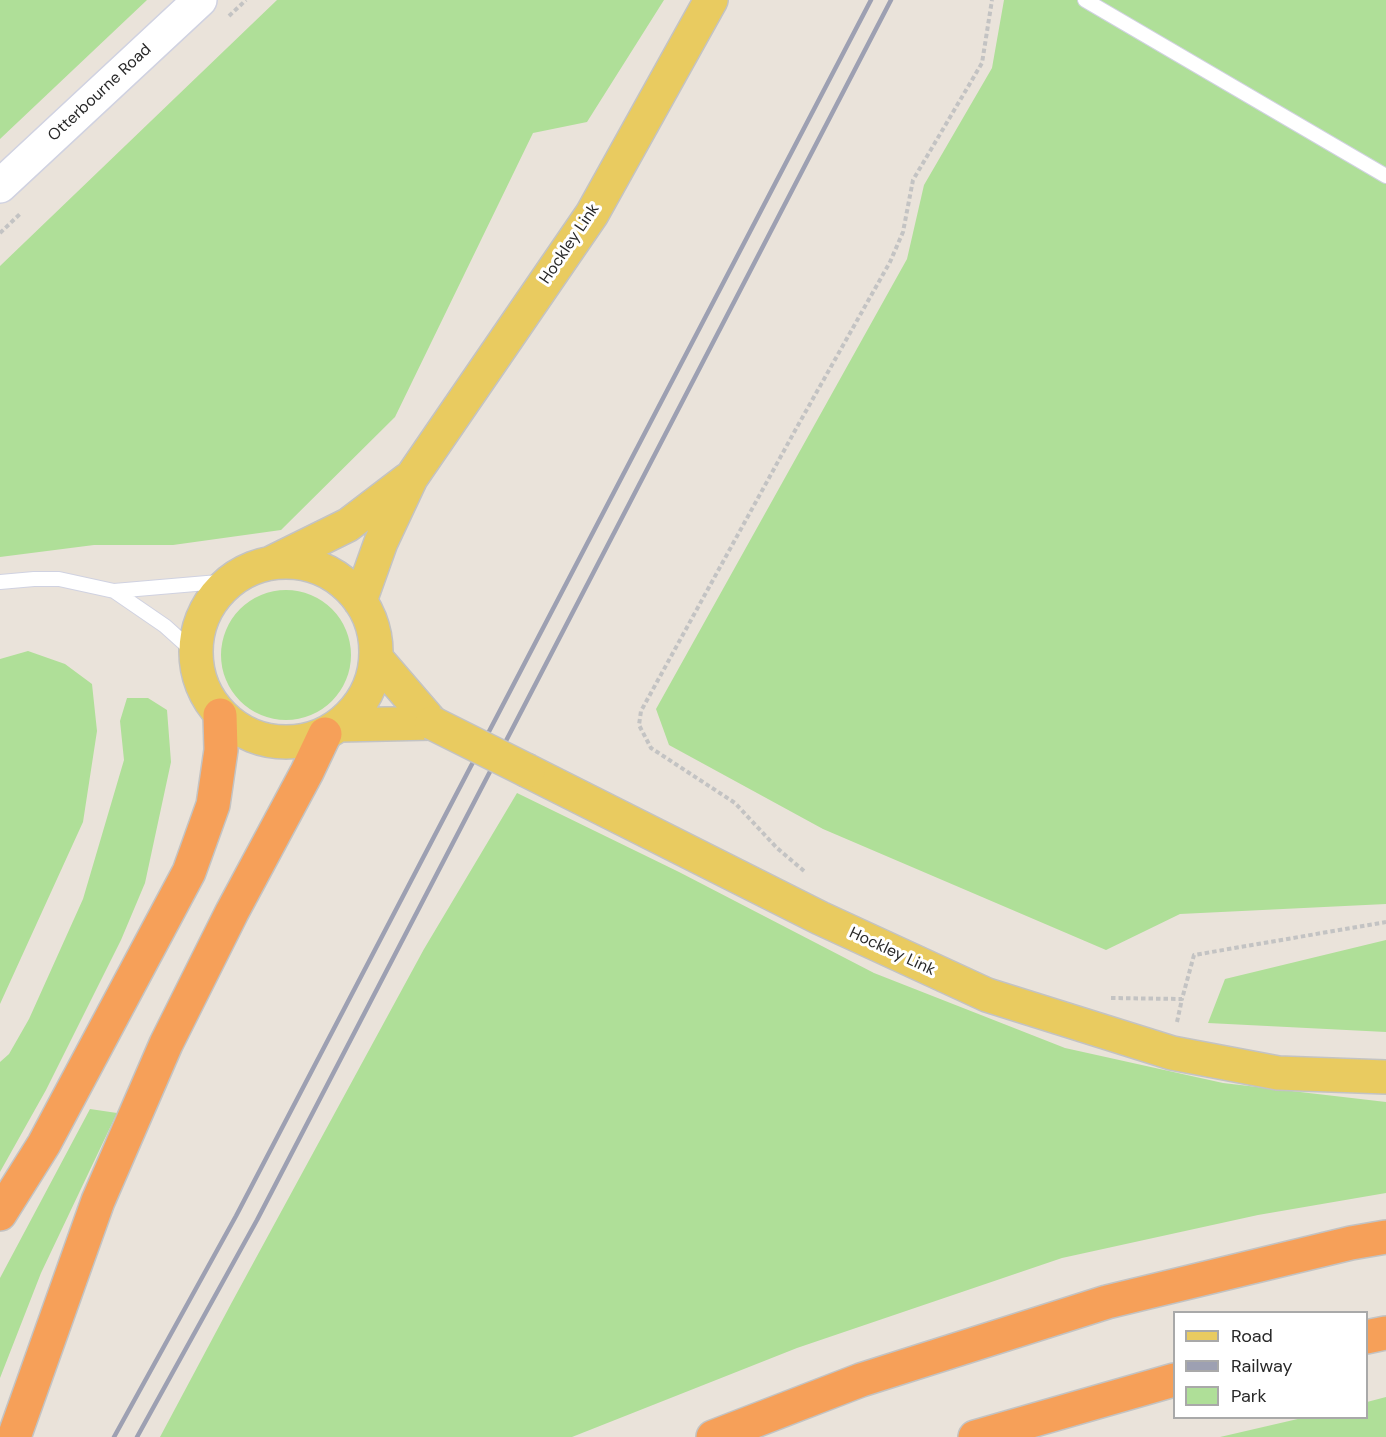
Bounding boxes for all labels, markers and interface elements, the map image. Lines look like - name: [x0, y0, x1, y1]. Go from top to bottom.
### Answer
- street label: Otterbourne Road: [44, 40, 156, 146]
- street label: Hockley Link: [536, 200, 604, 288]
- street label: Hockley Link: [846, 924, 938, 980]
- legend: [1173, 1311, 1368, 1419]
- text: Road: [1231, 1324, 1273, 1348]
- text: Railway: [1231, 1354, 1293, 1378]
- text: Park: [1231, 1384, 1267, 1408]

